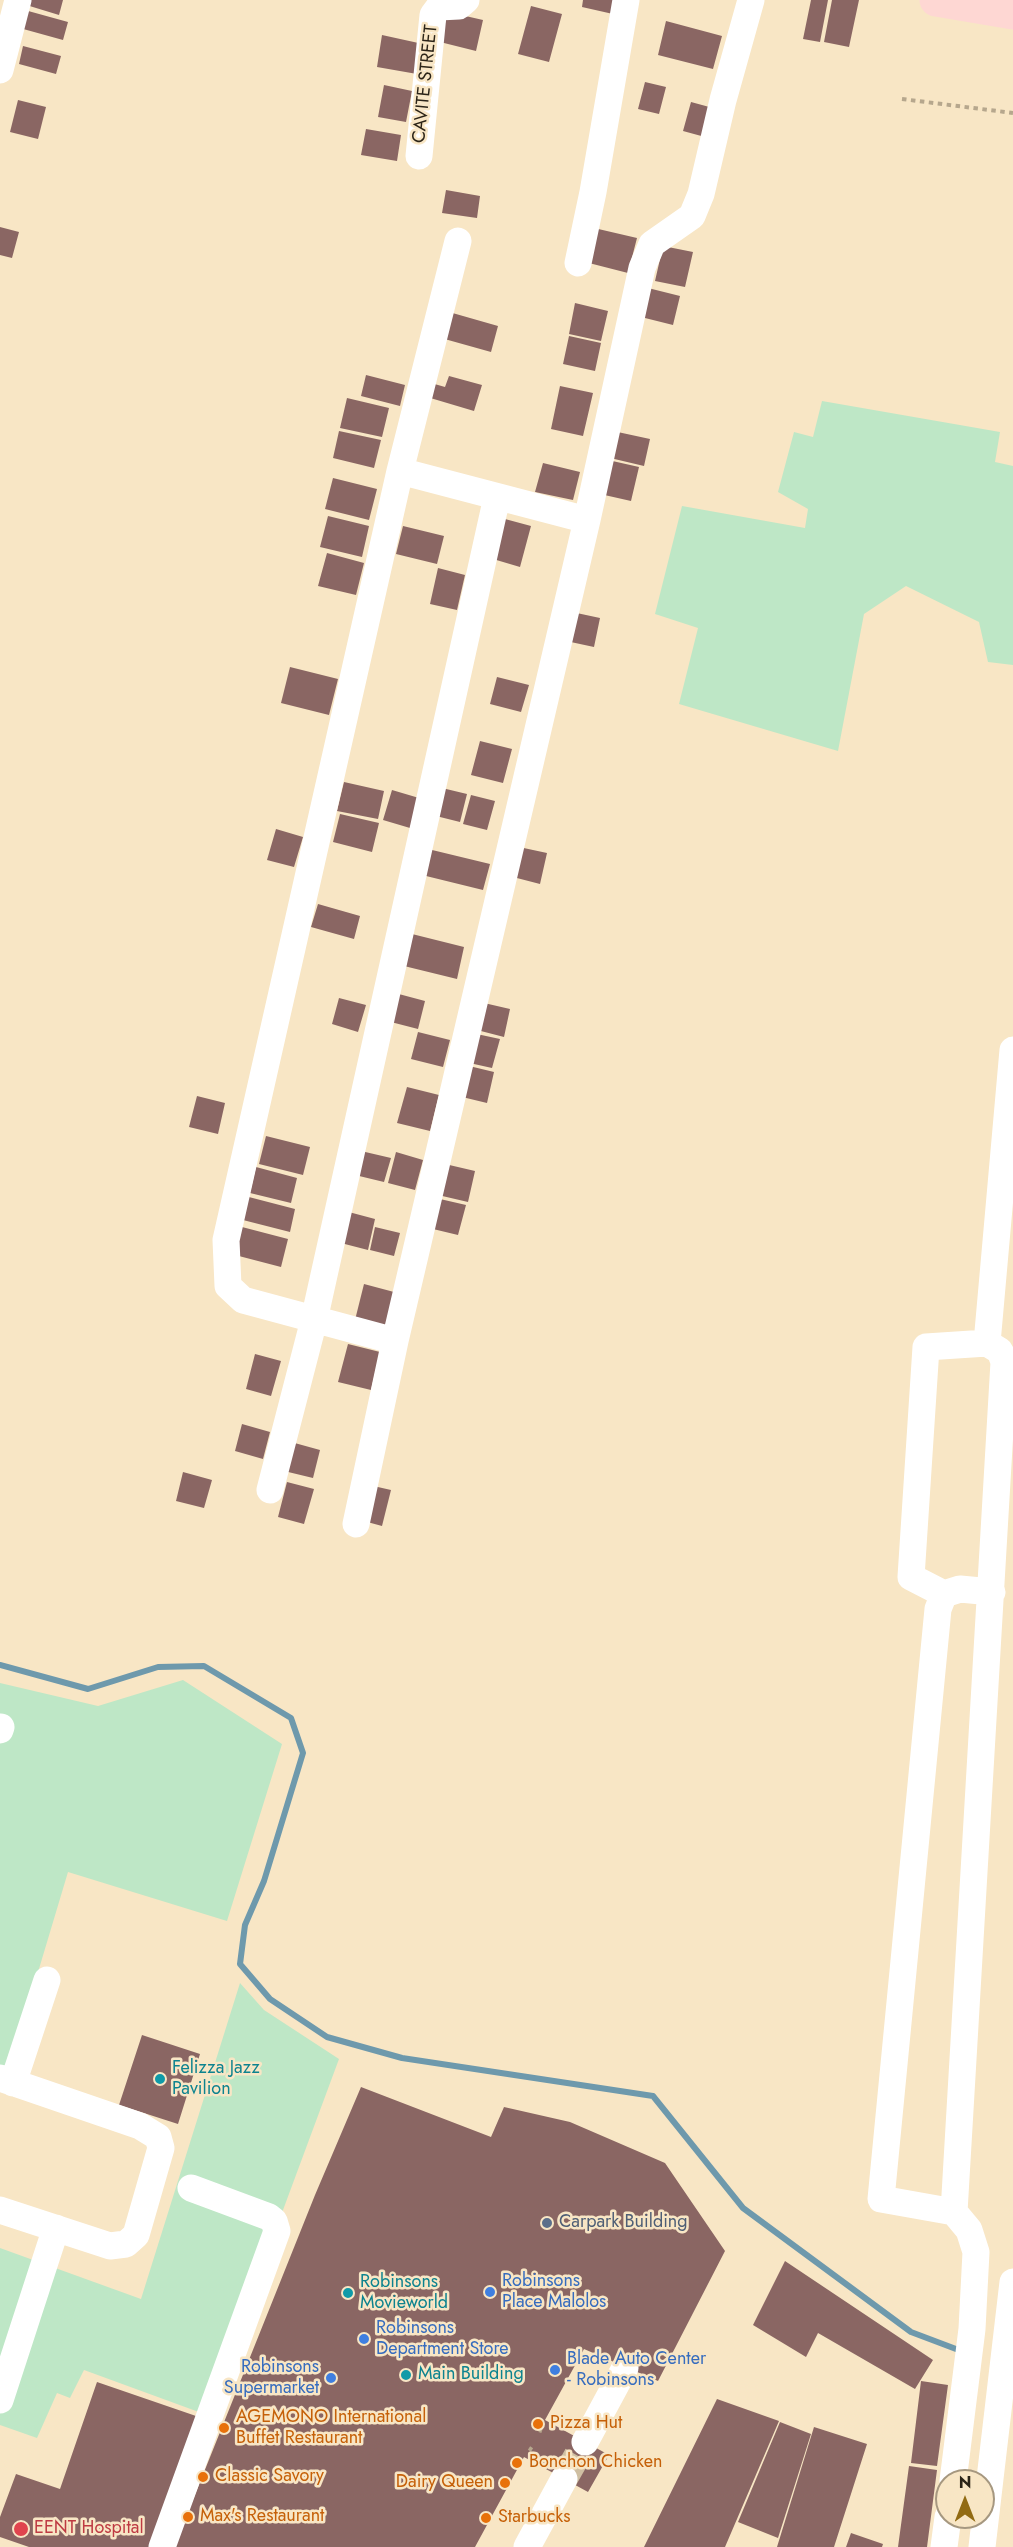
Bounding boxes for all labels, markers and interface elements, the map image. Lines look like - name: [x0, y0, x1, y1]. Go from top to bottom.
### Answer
- street label: CAVITE STREET: [409, 24, 443, 144]
- place label: Felizza Jazz Pavilion: [172, 2058, 260, 2100]
- marker: Felizza Jazz Pavilion: [153, 2072, 167, 2086]
- place label: Carpark Building: [559, 2212, 688, 2234]
- marker: Carpark Building: [540, 2216, 554, 2230]
- place label: Robinsons Place Malolos: [502, 2271, 606, 2314]
- place label: Robinsons Movieworld: [360, 2272, 448, 2314]
- marker: Robinsons Place Malolos: [483, 2285, 497, 2299]
- marker: Robinsons Movieworld: [341, 2286, 355, 2300]
- place label: Robinsons Department Store: [376, 2318, 509, 2360]
- marker: Robinsons Department Store: [357, 2332, 371, 2346]
- place label: Blade Auto Center - Robinsons: [567, 2349, 706, 2392]
- place label: Robinsons Supermarket: [224, 2357, 319, 2400]
- marker: Blade Auto Center - Robinsons: [548, 2363, 562, 2377]
- place label: Main Building: [418, 2364, 524, 2386]
- marker: Main Building: [399, 2368, 413, 2382]
- marker: Robinsons Supermarket: [324, 2371, 338, 2385]
- place label: AGEMONO International Buffet Restaurant: [236, 2407, 426, 2450]
- place label: Pizza Hut: [550, 2413, 622, 2435]
- marker: Pizza Hut: [531, 2417, 545, 2431]
- marker: AGEMONO International Buffet Restaurant: [217, 2421, 231, 2435]
- place label: Bonchon Chicken: [529, 2452, 662, 2474]
- marker: Bonchon Chicken: [510, 2456, 524, 2470]
- place label: Classic Savory: [215, 2466, 324, 2488]
- north arrow: [935, 2469, 995, 2529]
- marker: Classic Savory: [196, 2470, 210, 2484]
- text: N: [959, 2471, 971, 2494]
- place label: Dairy Queen: [396, 2472, 493, 2494]
- marker: Dairy Queen: [498, 2476, 512, 2490]
- place label: Max's Restaurant: [200, 2506, 324, 2528]
- place label: Starbucks: [498, 2507, 571, 2529]
- marker: Max's Restaurant: [181, 2510, 195, 2524]
- marker: Starbucks: [479, 2511, 493, 2525]
- place label: EENT Hospital: [34, 2518, 144, 2540]
- marker: EENT Hospital: [12, 2520, 30, 2538]

